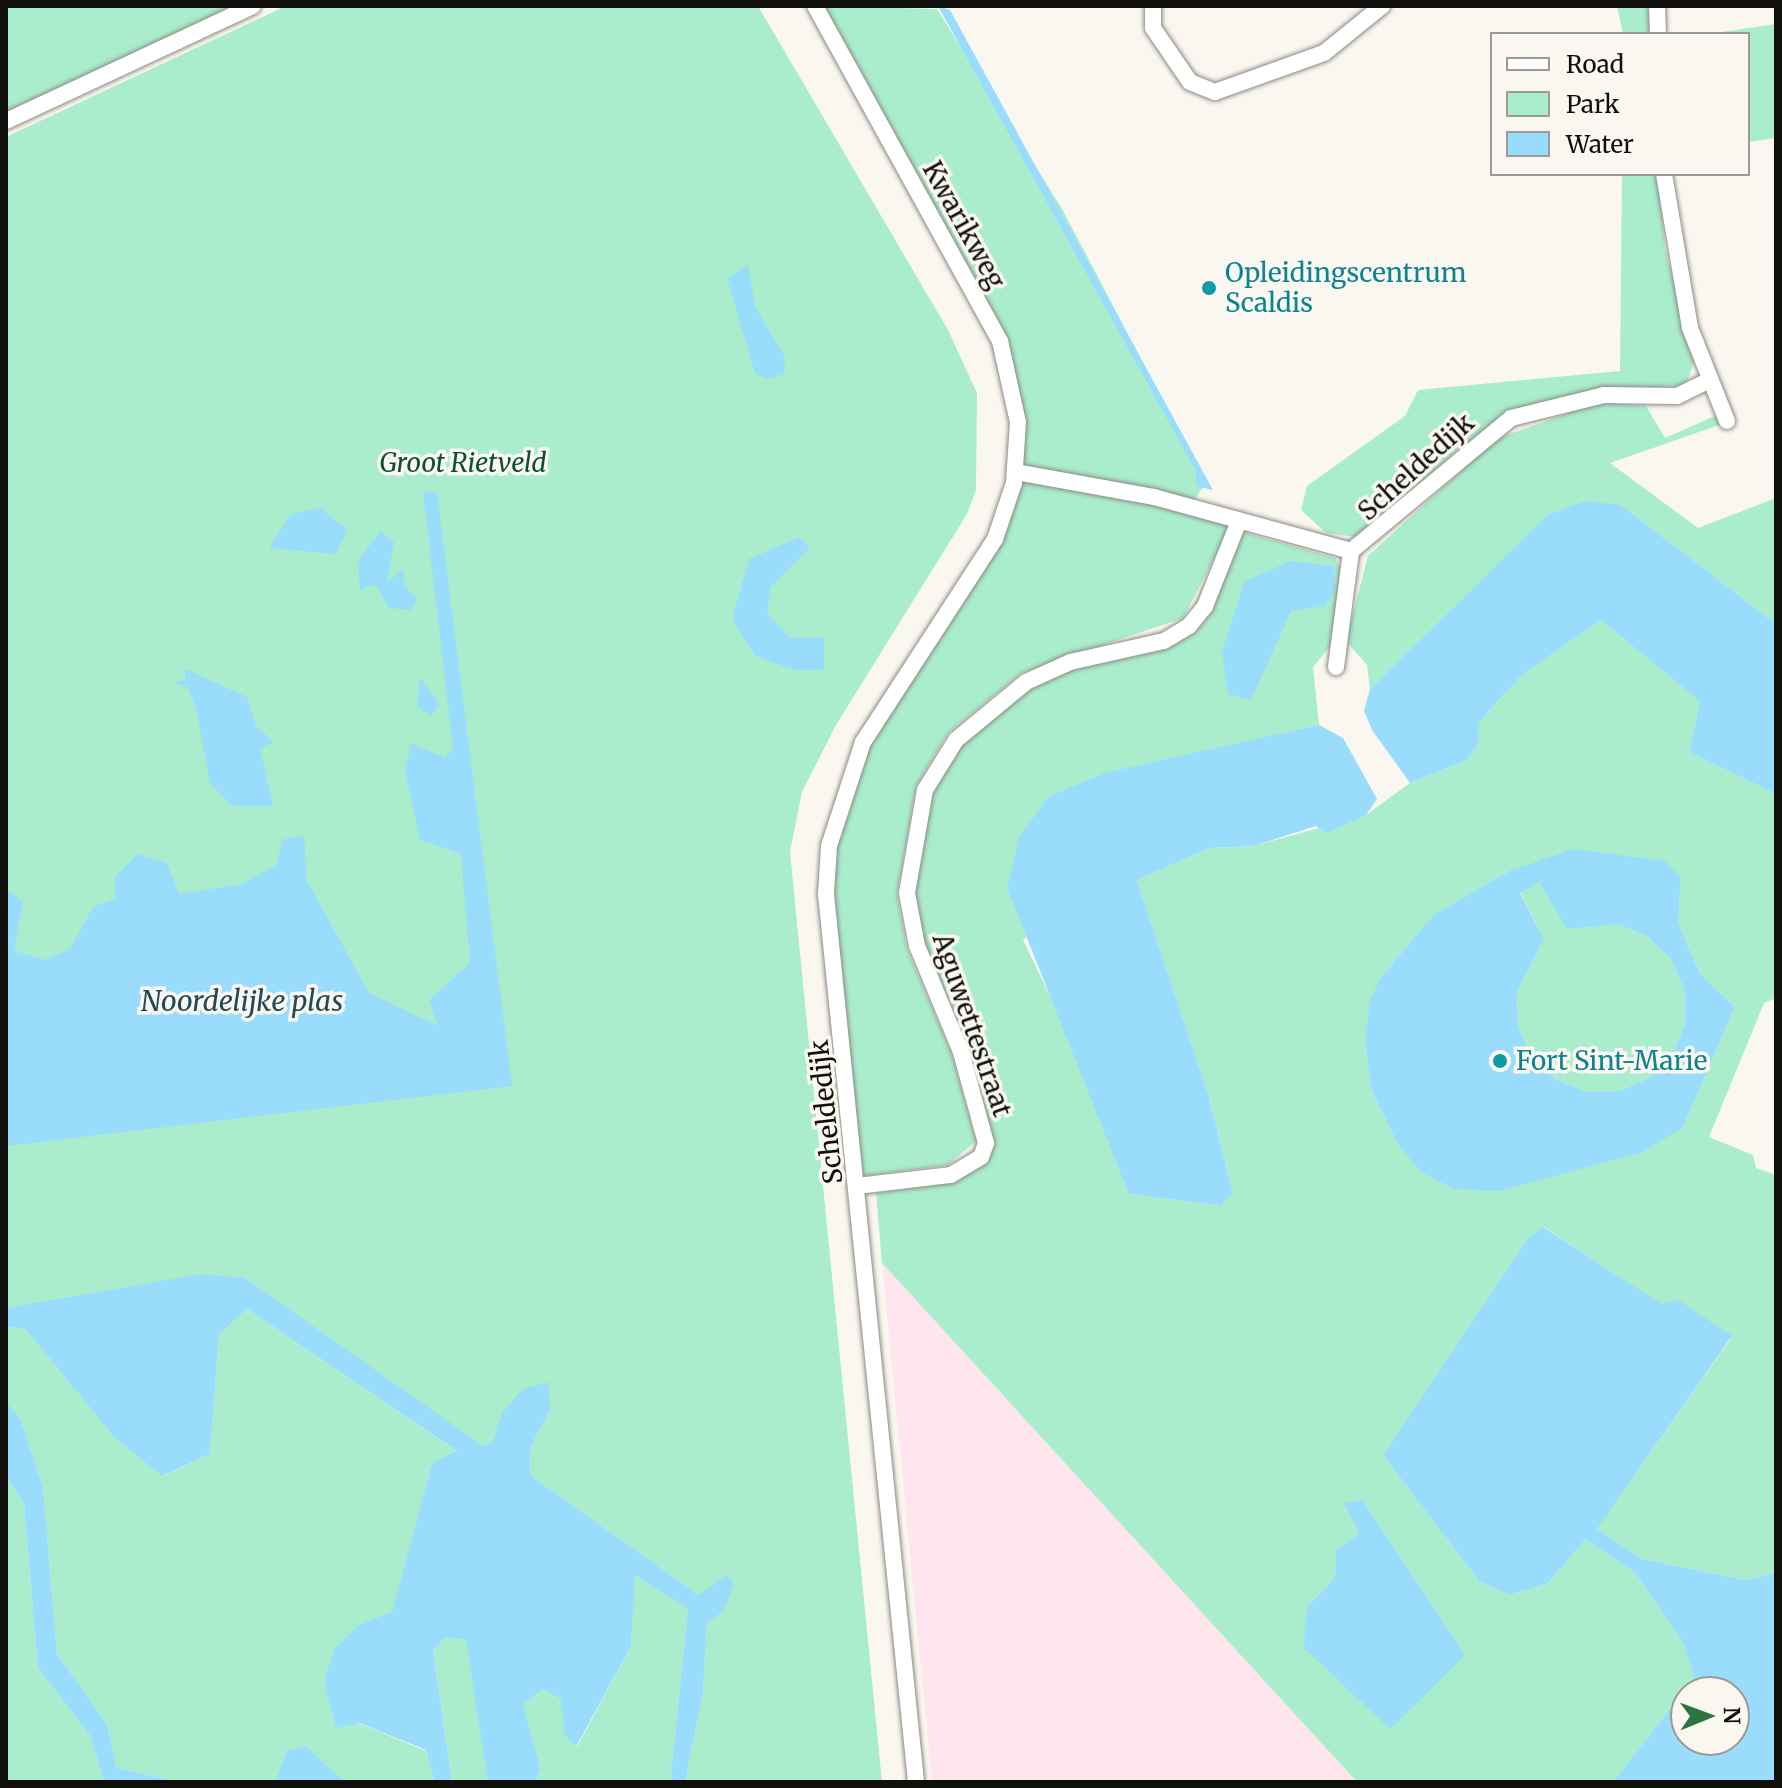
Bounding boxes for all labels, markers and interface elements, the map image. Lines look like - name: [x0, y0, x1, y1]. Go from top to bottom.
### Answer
- legend: [1490, 32, 1750, 176]
- text: Road: [1566, 49, 1624, 80]
- text: Park: [1566, 89, 1619, 120]
- text: Water: [1566, 129, 1634, 160]
- street label: Kwarikweg: [916, 156, 1012, 294]
- place label: Opleidingscentrum Scaldis: [1225, 257, 1467, 318]
- marker: Opleidingscentrum Scaldis: [1200, 279, 1218, 297]
- street label: Scheldedijk: [1352, 407, 1480, 527]
- park label: Groot Rietveld: [380, 447, 546, 479]
- street label: Aguwettestraat: [926, 929, 1018, 1121]
- water label: Noordelijke plas: [141, 984, 343, 1018]
- street label: Scheldedijk: [803, 1038, 849, 1186]
- place label: Fort Sint-Marie: [1516, 1045, 1707, 1077]
- marker: Fort Sint-Marie: [1491, 1052, 1509, 1070]
- north arrow: [1670, 1676, 1750, 1756]
- text: N: [1718, 1707, 1746, 1725]

